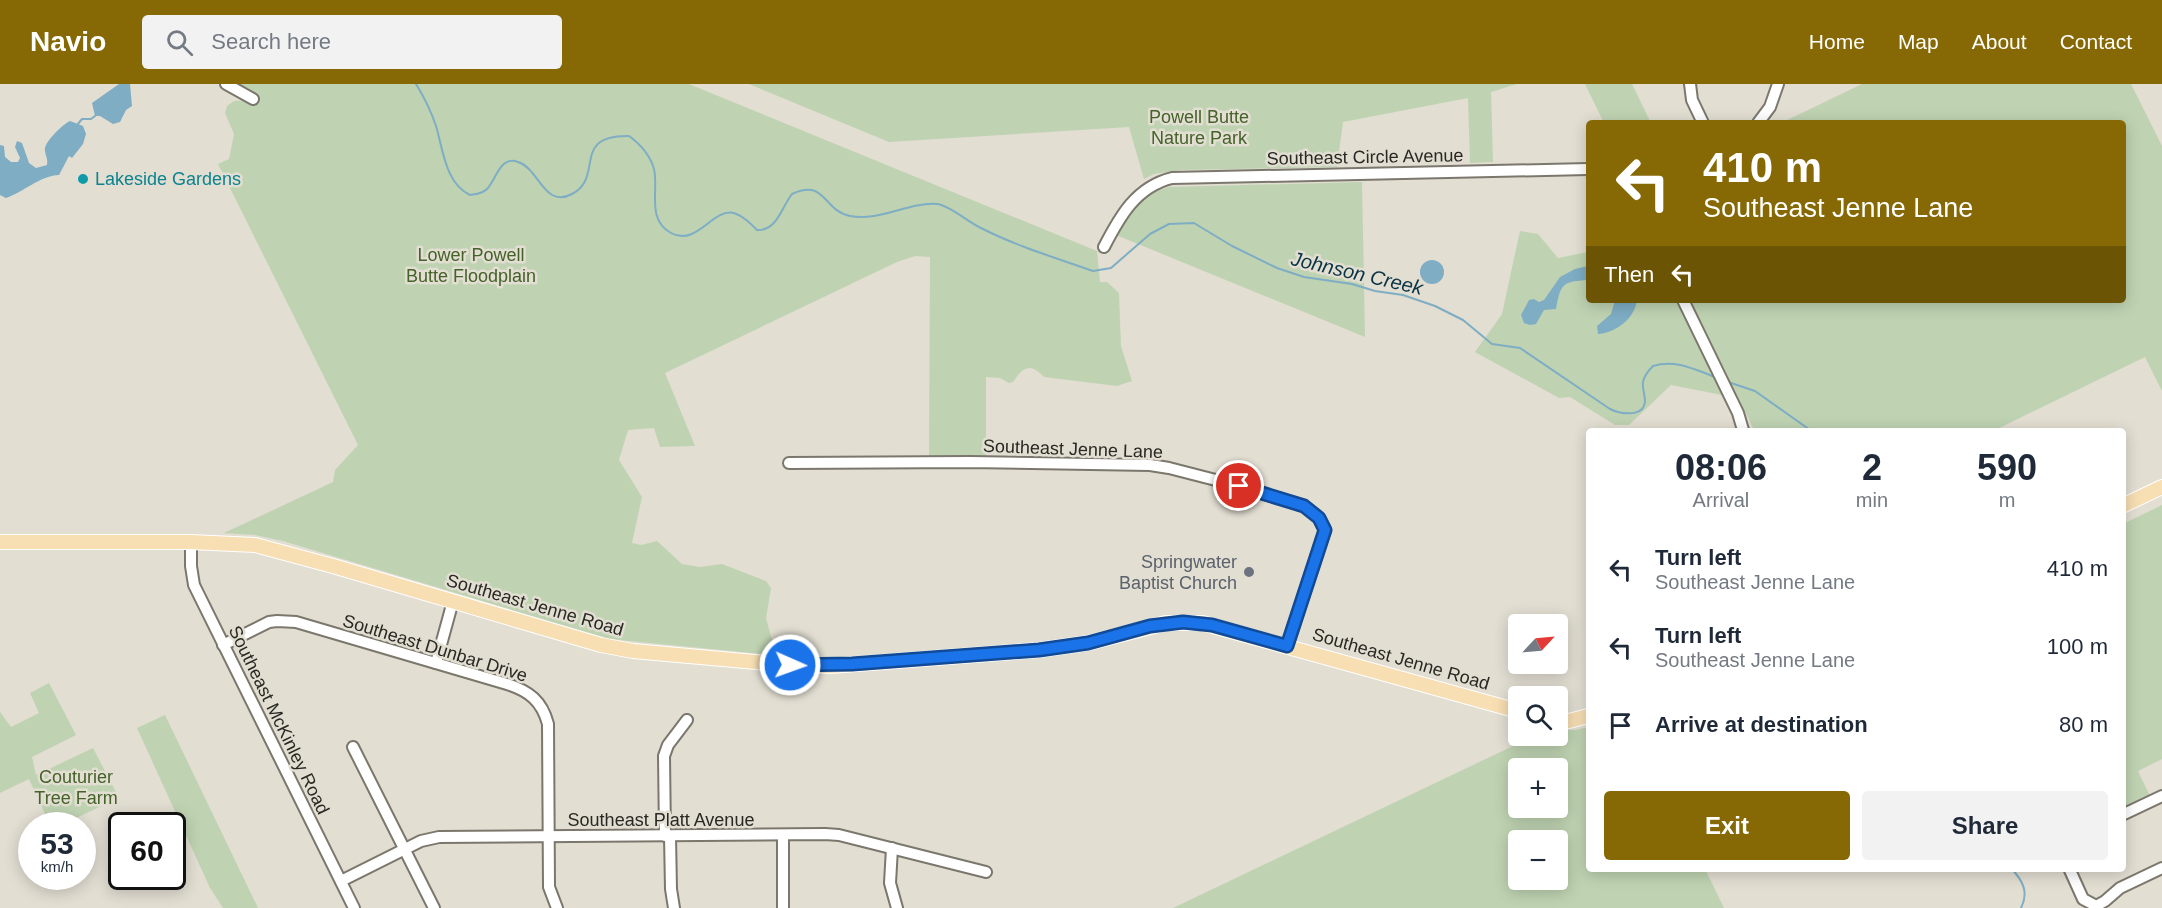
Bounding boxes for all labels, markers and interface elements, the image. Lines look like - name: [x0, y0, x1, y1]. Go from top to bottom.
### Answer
- search box: [142, 15, 562, 69]
- text: Navio: [30, 26, 106, 57]
- icon: search: [163, 26, 196, 59]
- text: Search here: [211, 29, 331, 54]
- text: Home: [1809, 30, 1865, 53]
- text: Map: [1898, 30, 1939, 53]
- text: About: [1972, 30, 2027, 53]
- text: Contact: [2060, 30, 2132, 53]
- park label: Powell Butte Nature Park: [1149, 107, 1249, 148]
- icon: left: [1604, 144, 1682, 222]
- text: 410 m: [1703, 144, 1822, 191]
- street label: Southeast Circle Avenue: [1266, 145, 1464, 169]
- place label: Lakeside Gardens: [95, 169, 241, 189]
- marker: Lakeside Gardens: [76, 172, 90, 186]
- text: Southeast Jenne Lane: [1703, 193, 1973, 223]
- park label: Lower Powell Butte Floodplain: [406, 245, 536, 286]
- water label: Johnson Creek: [1288, 247, 1426, 299]
- icon: left: [1666, 258, 1699, 291]
- text: Then: [1604, 262, 1654, 287]
- street label: Southeast Jenne Lane: [983, 436, 1163, 462]
- text: 08:06: [1675, 447, 1767, 488]
- text: 2: [1862, 447, 1882, 488]
- text: 590: [1977, 447, 2037, 488]
- pin: [1213, 460, 1264, 511]
- icon: arrive: [1222, 469, 1255, 502]
- text: Arrival: [1693, 489, 1749, 511]
- text: min: [1856, 489, 1888, 511]
- text: m: [1999, 489, 2015, 511]
- text: Turn left: [1655, 545, 1741, 570]
- place label: Springwater Baptist Church: [1119, 552, 1237, 593]
- icon: left: [1604, 553, 1637, 586]
- text: 410 m: [2047, 556, 2108, 581]
- marker: Springwater Baptist Church: [1242, 565, 1256, 579]
- street label: Southeast Jenne Road: [444, 570, 626, 640]
- text: Southeast Jenne Lane: [1655, 571, 1855, 593]
- street label: Southeast Dunbar Drive: [340, 610, 530, 686]
- north arrow: [1508, 614, 1568, 674]
- map controls: [1508, 614, 1568, 890]
- street label: Southeast McKinley Road: [225, 623, 333, 817]
- text: Turn left: [1655, 623, 1741, 648]
- street label: Southeast Jenne Road: [1310, 624, 1492, 694]
- icon: left: [1604, 631, 1637, 664]
- position arrow: [758, 633, 822, 697]
- text: 100 m: [2047, 634, 2108, 659]
- text: Southeast Jenne Lane: [1655, 649, 1855, 671]
- button: search: [1508, 686, 1568, 746]
- icon: arrive: [1604, 709, 1637, 742]
- text: Arrive at destination: [1655, 712, 1868, 737]
- text: 80 m: [2059, 712, 2108, 737]
- button: +: [1508, 758, 1568, 818]
- park label: Couturier Tree Farm: [34, 767, 118, 808]
- button: Exit: [1604, 791, 1850, 860]
- button: Share: [1862, 791, 2108, 860]
- street label: Southeast Platt Avenue: [568, 810, 754, 830]
- speed limit sign: 60: [108, 812, 186, 890]
- text: 53: [40, 827, 74, 860]
- button: −: [1508, 830, 1568, 890]
- text: km/h: [41, 858, 73, 875]

